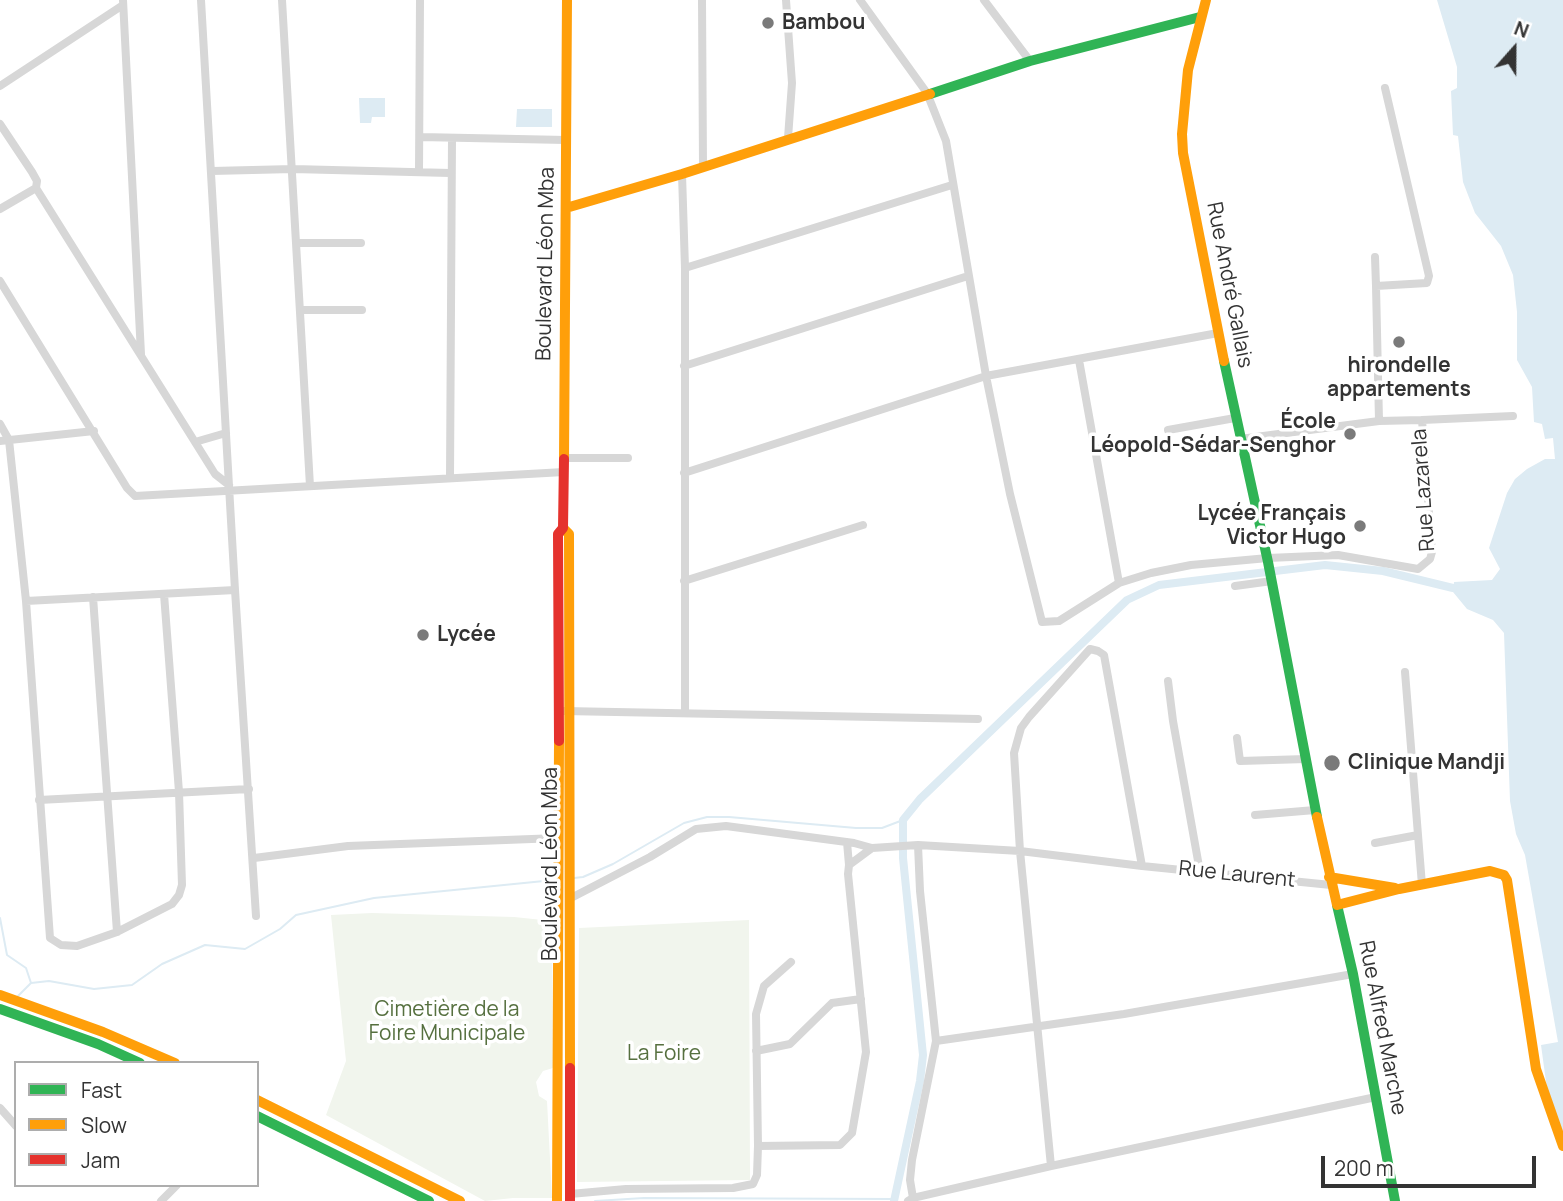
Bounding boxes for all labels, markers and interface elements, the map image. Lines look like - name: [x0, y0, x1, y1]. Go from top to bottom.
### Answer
- place label: Bambou: [782, 10, 865, 36]
- north arrow: [1479, 14, 1549, 84]
- marker: Bambou: [760, 15, 776, 31]
- text: N: [1510, 15, 1533, 44]
- street label: Boulevard Léon Mba: [532, 167, 560, 361]
- street label: Rue André Gallais: [1201, 200, 1257, 370]
- marker: hirondelle appartements: [1391, 334, 1407, 350]
- place label: hirondelle appartements: [1327, 353, 1471, 403]
- place label: École Léopold-Sédar-Senghor: [1090, 409, 1336, 459]
- marker: École Léopold-Sédar-Senghor: [1342, 426, 1358, 442]
- street label: Rue Lazarela: [1407, 428, 1441, 552]
- place label: Lycée Français Victor Hugo: [1198, 501, 1346, 551]
- marker: Lycée Français Victor Hugo: [1352, 518, 1368, 534]
- place label: Lycée: [437, 622, 496, 648]
- marker: Lycée: [415, 627, 431, 643]
- place label: Clinique Mandji: [1348, 750, 1505, 776]
- marker: Clinique Mandji: [1322, 753, 1342, 773]
- street label: Boulevard Léon Mba: [538, 767, 564, 961]
- street label: Rue Laurent: [1177, 856, 1297, 894]
- street label: Rue Alfred Marche: [1353, 939, 1411, 1117]
- park label: Cimetière de la Foire Municipale: [369, 997, 525, 1047]
- park label: La Foire: [627, 1041, 701, 1067]
- legend: [14, 1061, 259, 1187]
- text: Fast: [81, 1076, 122, 1104]
- text: Slow: [81, 1111, 127, 1139]
- scale bar: [1325, 1142, 1540, 1186]
- text: Jam: [81, 1146, 120, 1174]
- text: 200 m: [1334, 1154, 1394, 1182]

